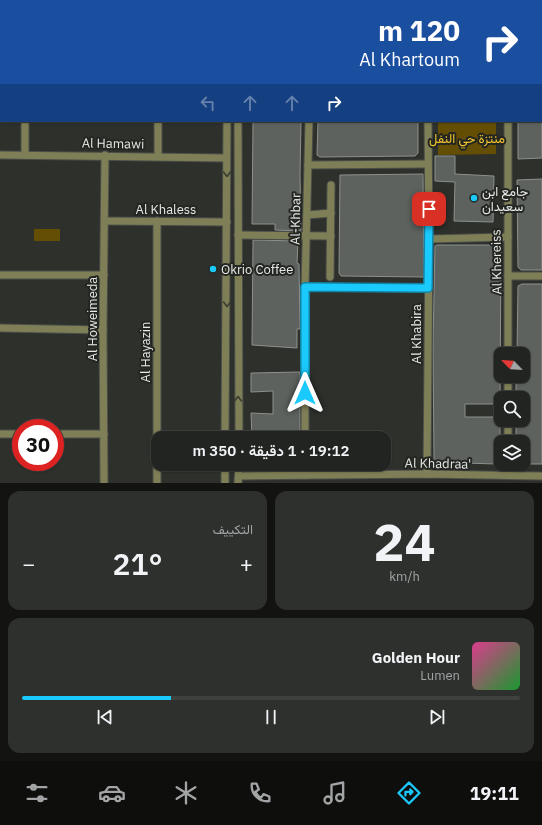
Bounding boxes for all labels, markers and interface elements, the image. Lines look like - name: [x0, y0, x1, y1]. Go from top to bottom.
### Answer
- text: 120 m: [378, 12, 460, 49]
- icon: right: [474, 16, 526, 68]
- text: Al Khartoum: [359, 48, 460, 71]
- icon: left: [197, 92, 219, 114]
- icon: ahead: [239, 92, 261, 114]
- icon: ahead: [281, 92, 303, 114]
- icon: right: [323, 92, 345, 114]
- park label: منتزة حي النفل: [429, 130, 505, 149]
- street label: Al Hamawi: [82, 134, 144, 153]
- one-way arrow: [222, 171, 231, 177]
- place label: جامع ابن سعيدان: [482, 183, 528, 215]
- pin: [412, 192, 446, 226]
- street label: Al-Khbar: [287, 193, 304, 245]
- marker: جامع ابن سعيدان: [469, 193, 479, 203]
- icon: arrive: [418, 198, 440, 220]
- street label: Al Khaless: [136, 201, 196, 218]
- street label: Al Khereiss: [487, 229, 506, 295]
- place label: Okrio Coffee: [221, 261, 293, 278]
- marker: Okrio Coffee: [208, 264, 218, 274]
- street label: Al Howeimeda: [84, 277, 101, 361]
- one-way arrow: [222, 301, 231, 307]
- street label: Al Khabira: [408, 304, 425, 364]
- street label: Al Hayazin: [137, 322, 154, 382]
- north arrow: [494, 347, 530, 383]
- map controls: [494, 347, 530, 471]
- position arrow: [284, 372, 326, 414]
- button: search: [494, 391, 530, 427]
- one-way arrow: [234, 396, 242, 402]
- speed limit sign: 30: [12, 419, 64, 471]
- button: layers: [494, 435, 530, 471]
- text: 19:12 · 1 دقيقة · 350 m: [192, 441, 350, 460]
- street label: Al Khadraa': [405, 454, 471, 473]
- text: 24: [373, 508, 436, 575]
- text: التكييف: [213, 521, 253, 538]
- text: 21°: [112, 544, 163, 583]
- text: −: [22, 549, 35, 578]
- text: +: [240, 549, 253, 578]
- text: km/h: [389, 568, 420, 585]
- text: Golden Hour: [372, 648, 460, 667]
- text: Lumen: [420, 667, 460, 684]
- icon: previous: [94, 706, 116, 728]
- icon: pause: [260, 706, 282, 728]
- icon: next: [426, 706, 448, 728]
- icon: filters: [23, 779, 51, 807]
- icon: car: [98, 779, 126, 807]
- icon: climate: [172, 779, 200, 807]
- icon: phone: [246, 779, 274, 807]
- icon: music: [321, 779, 349, 807]
- icon: directions: [395, 779, 423, 807]
- text: 19:11: [470, 782, 519, 805]

